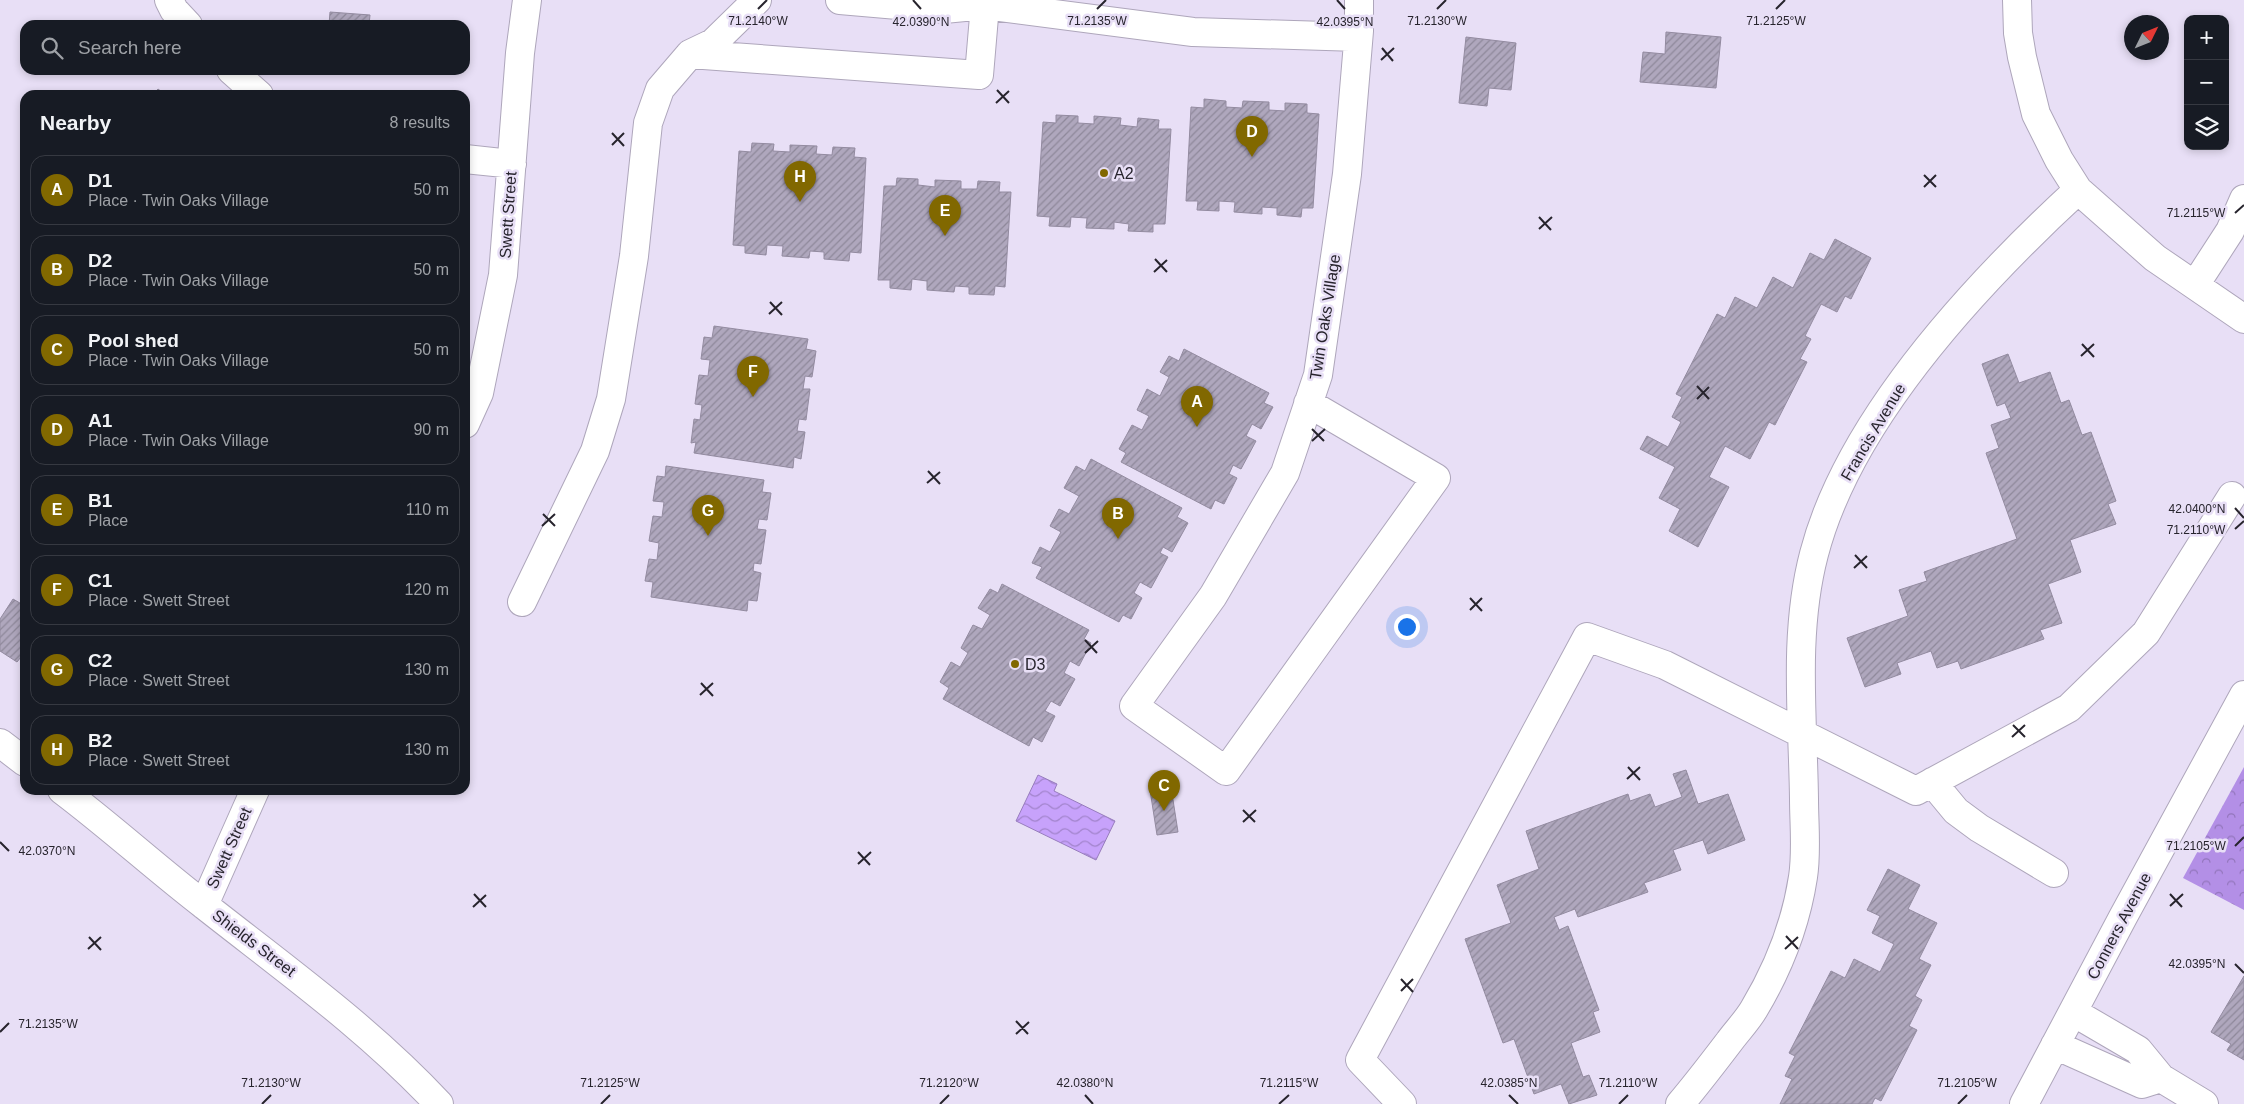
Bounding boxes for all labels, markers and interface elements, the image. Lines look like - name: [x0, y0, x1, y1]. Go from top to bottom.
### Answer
- text: 71.2140°W: [728, 14, 788, 28]
- text: 71.2135°W: [1067, 14, 1127, 28]
- text: 71.2130°W: [1407, 14, 1467, 28]
- text: 71.2125°W: [1746, 14, 1806, 28]
- text: 42.0390°N: [893, 15, 949, 29]
- text: 42.0395°N: [1317, 15, 1373, 29]
- north arrow: [2124, 15, 2169, 60]
- map controls: [2184, 15, 2229, 150]
- button: +: [2184, 15, 2229, 60]
- search box: [20, 20, 470, 75]
- icon: search: [38, 34, 66, 62]
- text: Search here: [78, 37, 182, 58]
- button: −: [2184, 60, 2229, 105]
- button: layers: [2184, 105, 2229, 150]
- text: Nearby: [40, 111, 111, 134]
- text: 8 results: [390, 114, 450, 131]
- pin: D: [1236, 116, 1268, 157]
- pin: H: [784, 161, 816, 202]
- place label: A2: [1114, 165, 1134, 182]
- marker: A2: [1098, 167, 1110, 179]
- text: D1: [88, 170, 112, 191]
- street label: Swett Street: [496, 170, 520, 259]
- text: A: [51, 181, 63, 198]
- text: 50 m: [413, 181, 449, 198]
- text: Place · Twin Oaks Village: [88, 192, 269, 209]
- pin: E: [929, 195, 961, 236]
- text: 71.2115°W: [2167, 206, 2226, 220]
- text: D2: [88, 250, 112, 271]
- street label: Twin Oaks Village: [1307, 253, 1343, 381]
- text: B: [51, 261, 63, 278]
- text: 50 m: [413, 261, 449, 278]
- text: Place · Twin Oaks Village: [88, 272, 269, 289]
- text: Pool shed: [88, 330, 179, 351]
- text: C: [51, 341, 63, 358]
- text: 50 m: [413, 341, 449, 358]
- text: Place · Twin Oaks Village: [88, 352, 269, 369]
- pin: F: [737, 356, 769, 397]
- street label: Francis Avenue: [1837, 380, 1909, 484]
- pin: A: [1181, 386, 1213, 427]
- text: A1: [88, 410, 112, 431]
- text: D: [51, 421, 63, 438]
- text: 90 m: [413, 421, 449, 438]
- text: Place · Twin Oaks Village: [88, 432, 269, 449]
- text: B1: [88, 490, 112, 511]
- pin: G: [692, 495, 724, 536]
- pin: B: [1102, 498, 1134, 539]
- text: E: [52, 501, 62, 518]
- text: 110 m: [406, 501, 449, 518]
- text: 42.0400°N: [2169, 502, 2225, 516]
- text: Place: [88, 512, 128, 529]
- text: 71.2110°W: [2167, 523, 2226, 537]
- text: C1: [88, 570, 112, 591]
- text: F: [52, 581, 62, 598]
- text: 120 m: [405, 581, 449, 598]
- text: Place · Swett Street: [88, 592, 229, 609]
- your location: [1394, 614, 1420, 640]
- text: C2: [88, 650, 112, 671]
- place label: D3: [1025, 656, 1046, 673]
- marker: D3: [1009, 658, 1021, 670]
- text: G: [51, 661, 63, 678]
- text: 130 m: [405, 661, 449, 678]
- text: Place · Swett Street: [88, 672, 229, 689]
- text: B2: [88, 730, 112, 751]
- text: H: [51, 741, 63, 758]
- text: 130 m: [405, 741, 449, 758]
- text: Place · Swett Street: [88, 752, 229, 769]
- pin: C: [1148, 770, 1180, 811]
- street label: Swett Street: [204, 804, 255, 891]
- text: 71.2105°W: [2166, 839, 2226, 853]
- text: 42.0370°N: [19, 844, 75, 858]
- street label: Conners Avenue: [2084, 870, 2154, 982]
- street label: Shields Street: [209, 906, 299, 980]
- text: 42.0395°N: [2169, 957, 2225, 971]
- text: 71.2135°W: [18, 1017, 78, 1031]
- text: 71.2130°W: [241, 1076, 301, 1090]
- text: 71.2125°W: [580, 1076, 640, 1090]
- text: 71.2120°W: [919, 1076, 979, 1090]
- text: 42.0380°N: [1057, 1076, 1113, 1090]
- text: 71.2115°W: [1260, 1076, 1319, 1090]
- text: 42.0385°N: [1481, 1076, 1537, 1090]
- text: 71.2110°W: [1599, 1076, 1658, 1090]
- text: 71.2105°W: [1937, 1076, 1997, 1090]

